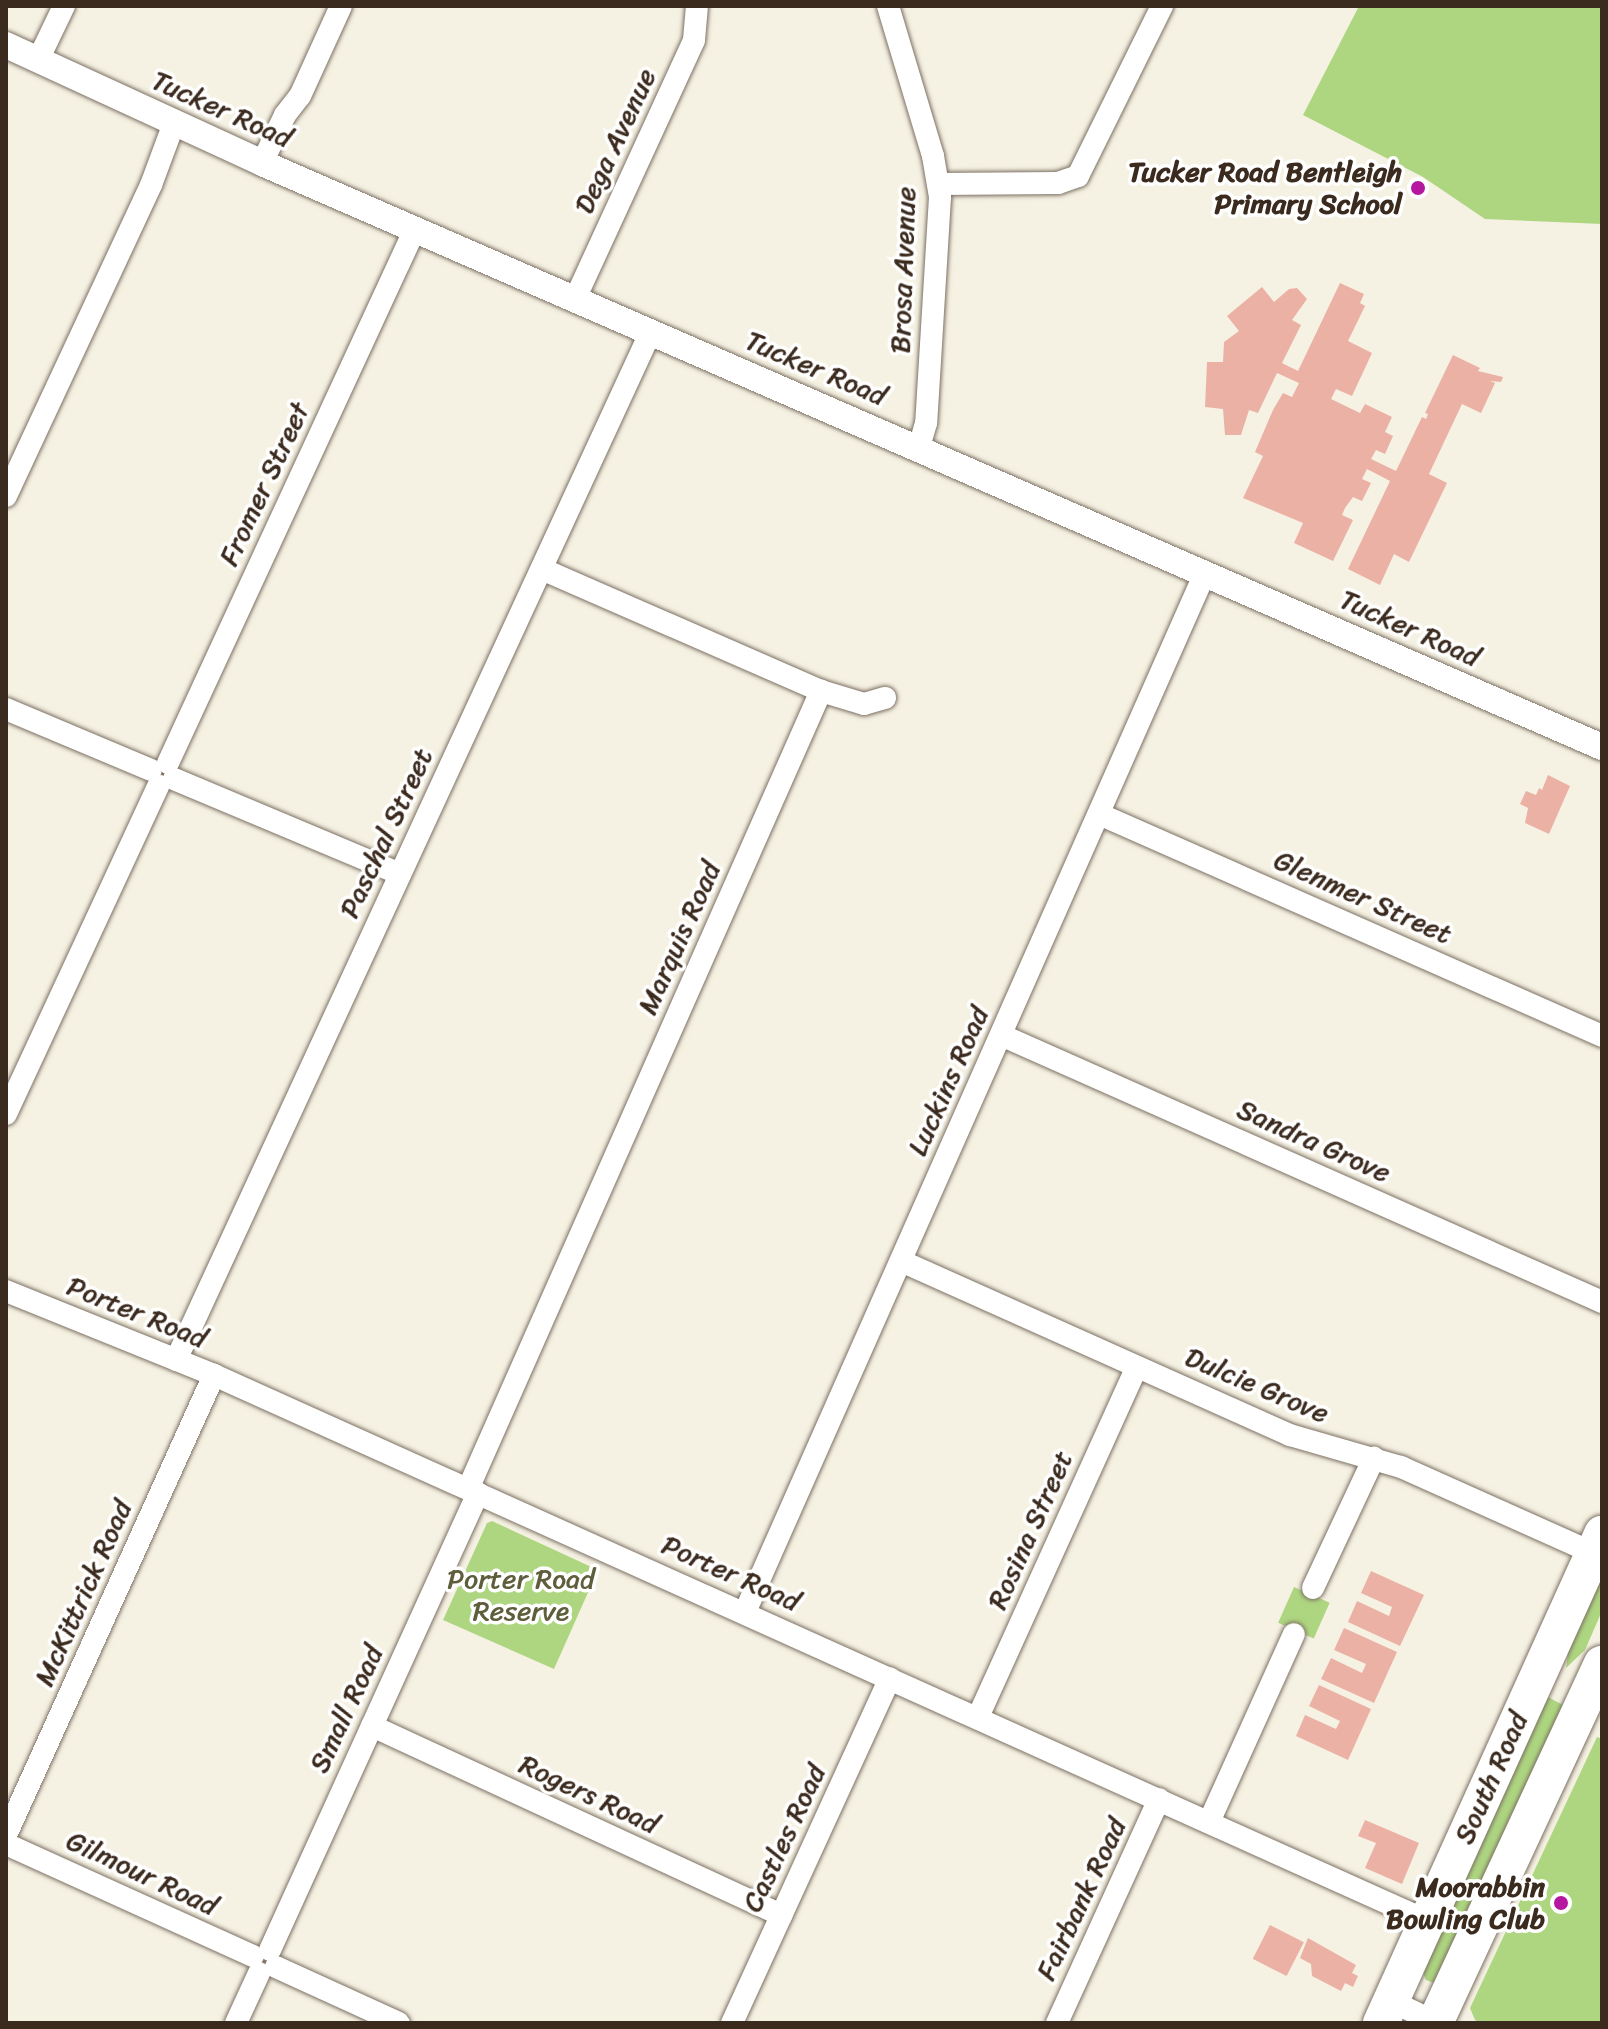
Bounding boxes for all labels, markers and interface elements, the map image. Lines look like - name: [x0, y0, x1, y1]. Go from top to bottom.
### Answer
- street label: Tucker Road: [147, 63, 297, 155]
- street label: Dega Avenue: [567, 63, 663, 219]
- place label: Tucker Road Bentleigh Primary School: [1126, 155, 1402, 221]
- marker: Tucker Road Bentleigh Primary School: [1409, 179, 1427, 197]
- street label: Brosa Avenue: [883, 186, 923, 354]
- street label: Tucker Road: [740, 323, 892, 413]
- street label: Fromer Street: [211, 397, 317, 571]
- street label: Tucker Road: [1335, 582, 1485, 674]
- street label: Paschal Street: [332, 743, 440, 923]
- street label: Glenmer Street: [1269, 843, 1457, 951]
- street label: Marquis Road: [630, 856, 728, 1020]
- street label: Luckins Road: [900, 1001, 996, 1161]
- street label: Sandra Grove: [1232, 1092, 1396, 1190]
- street label: Porter Road: [62, 1269, 212, 1355]
- street label: Dulcie Grove: [1180, 1340, 1334, 1430]
- street label: Rosina Street: [980, 1446, 1080, 1614]
- street label: McKittrick Road: [27, 1495, 139, 1691]
- street label: Porter Road: [657, 1528, 805, 1618]
- park label: Porter Road Reserve: [447, 1562, 595, 1628]
- street label: Small Road: [302, 1640, 390, 1778]
- street label: South Road: [1447, 1707, 1535, 1849]
- street label: Rogers Road: [514, 1747, 664, 1841]
- street label: Castles Road: [735, 1759, 833, 1917]
- street label: Fairbank Road: [1029, 1813, 1133, 1985]
- street label: Gilmour Road: [61, 1823, 223, 1923]
- place label: Moorabbin Bowling Club: [1386, 1870, 1545, 1936]
- marker: Moorabbin Bowling Club: [1552, 1894, 1570, 1912]

